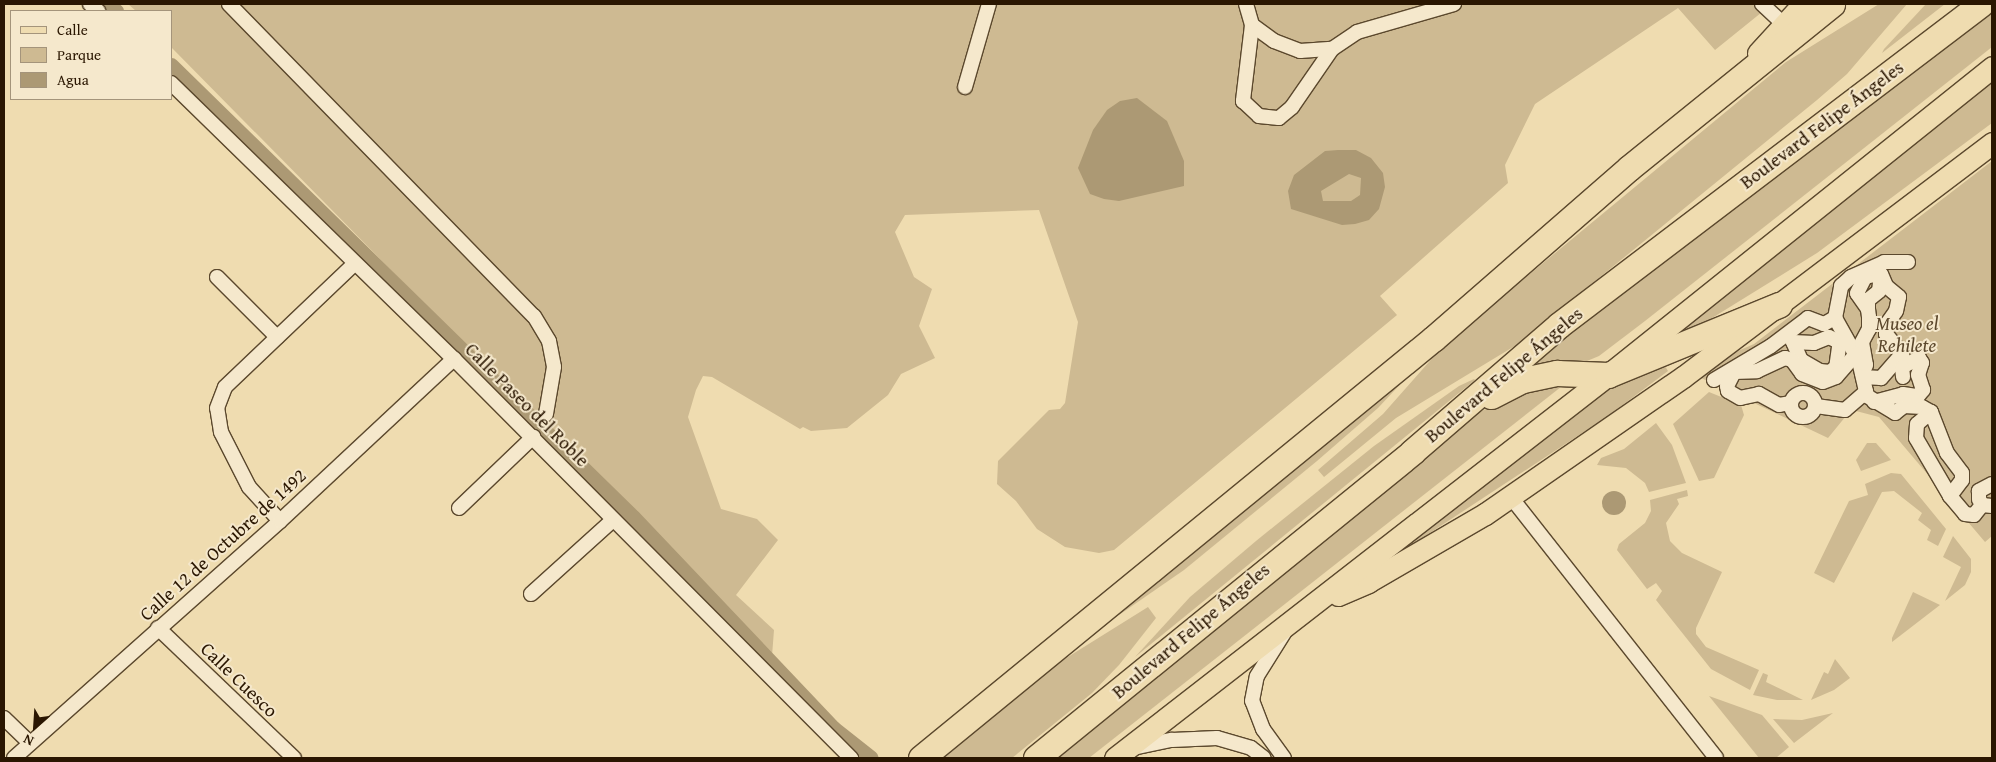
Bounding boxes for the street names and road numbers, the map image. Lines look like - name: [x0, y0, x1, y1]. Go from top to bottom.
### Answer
- street label: Boulevard Felipe Ángeles: [1736, 56, 1908, 194]
- street label: Boulevard Felipe Ángeles: [1421, 302, 1587, 448]
- street label: Calle Paseo del Roble: [460, 338, 594, 472]
- street label: Calle 12 de Octubre de 1492: [135, 464, 311, 626]
- street label: Boulevard Felipe Ángeles: [1108, 558, 1274, 704]
- street label: Calle Cuesco: [196, 638, 282, 722]

